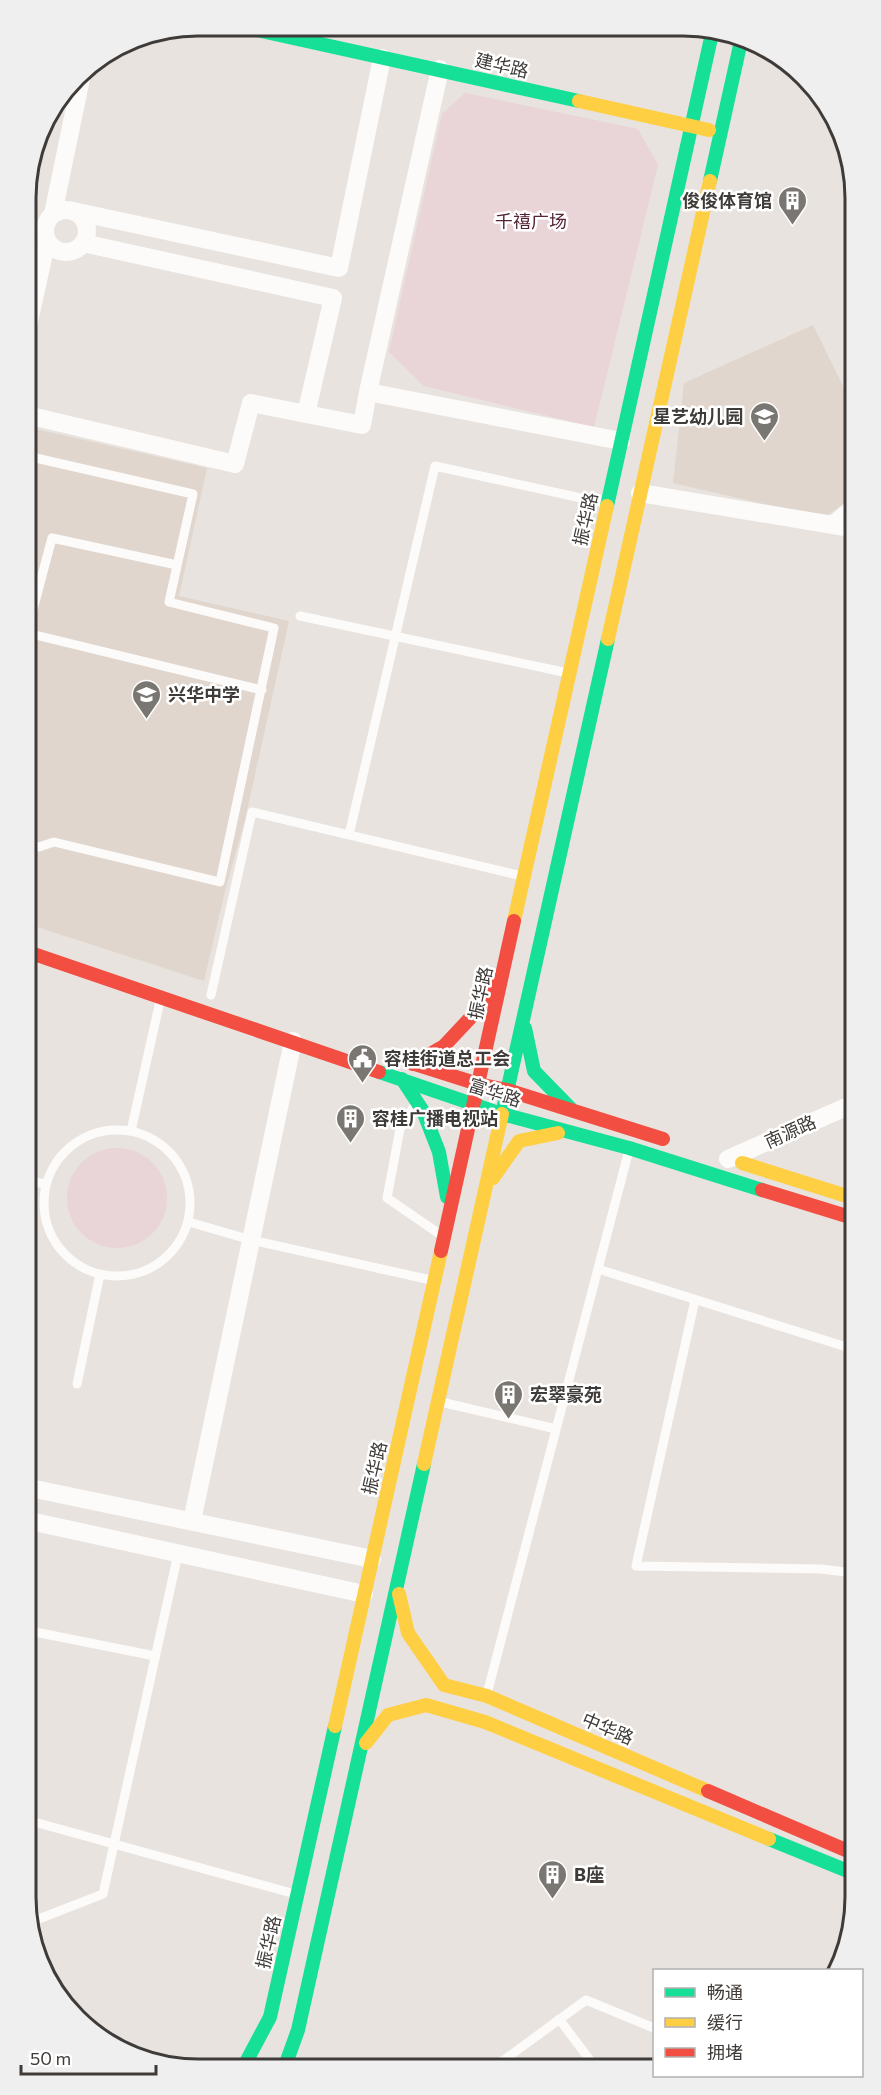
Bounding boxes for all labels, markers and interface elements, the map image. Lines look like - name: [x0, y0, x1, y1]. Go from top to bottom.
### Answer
- street label: 建华路: [473, 48, 531, 82]
- building icon: 俊俊体育馆: [777, 184, 809, 226]
- place label: 俊俊体育馆: [682, 189, 772, 211]
- park label: 千禧广场: [495, 210, 567, 232]
- school or university icon: 星艺幼儿园: [748, 400, 780, 442]
- place label: 星艺幼儿园: [653, 405, 743, 427]
- street label: 振华路: [568, 490, 602, 548]
- school or university icon: 兴华中学: [131, 678, 163, 720]
- place label: 兴华中学: [168, 683, 240, 705]
- street label: 振华路: [464, 964, 496, 1022]
- public building icon: 容桂街道总工会: [347, 1042, 379, 1084]
- place label: 容桂街道总工会: [384, 1047, 510, 1069]
- street label: 富华路: [466, 1073, 524, 1111]
- building icon: 容桂广播电视站: [335, 1102, 367, 1144]
- place label: 容桂广播电视站: [372, 1107, 498, 1129]
- street label: 南源路: [761, 1110, 819, 1152]
- building icon: 宏翠豪苑: [493, 1378, 525, 1420]
- place label: 宏翠豪苑: [530, 1383, 602, 1405]
- street label: 振华路: [357, 1439, 391, 1497]
- street label: 中华路: [579, 1707, 637, 1749]
- building icon: B座: [537, 1858, 569, 1900]
- place label: B座: [574, 1863, 604, 1885]
- street label: 振华路: [251, 1913, 285, 1971]
- legend: [653, 1969, 863, 2077]
- text: 畅通: [707, 1981, 743, 2003]
- text: 缓行: [707, 2011, 743, 2033]
- scale bar: [21, 2038, 156, 2076]
- text: 拥堵: [707, 2041, 743, 2063]
- text: 50 m: [30, 2047, 71, 2069]

